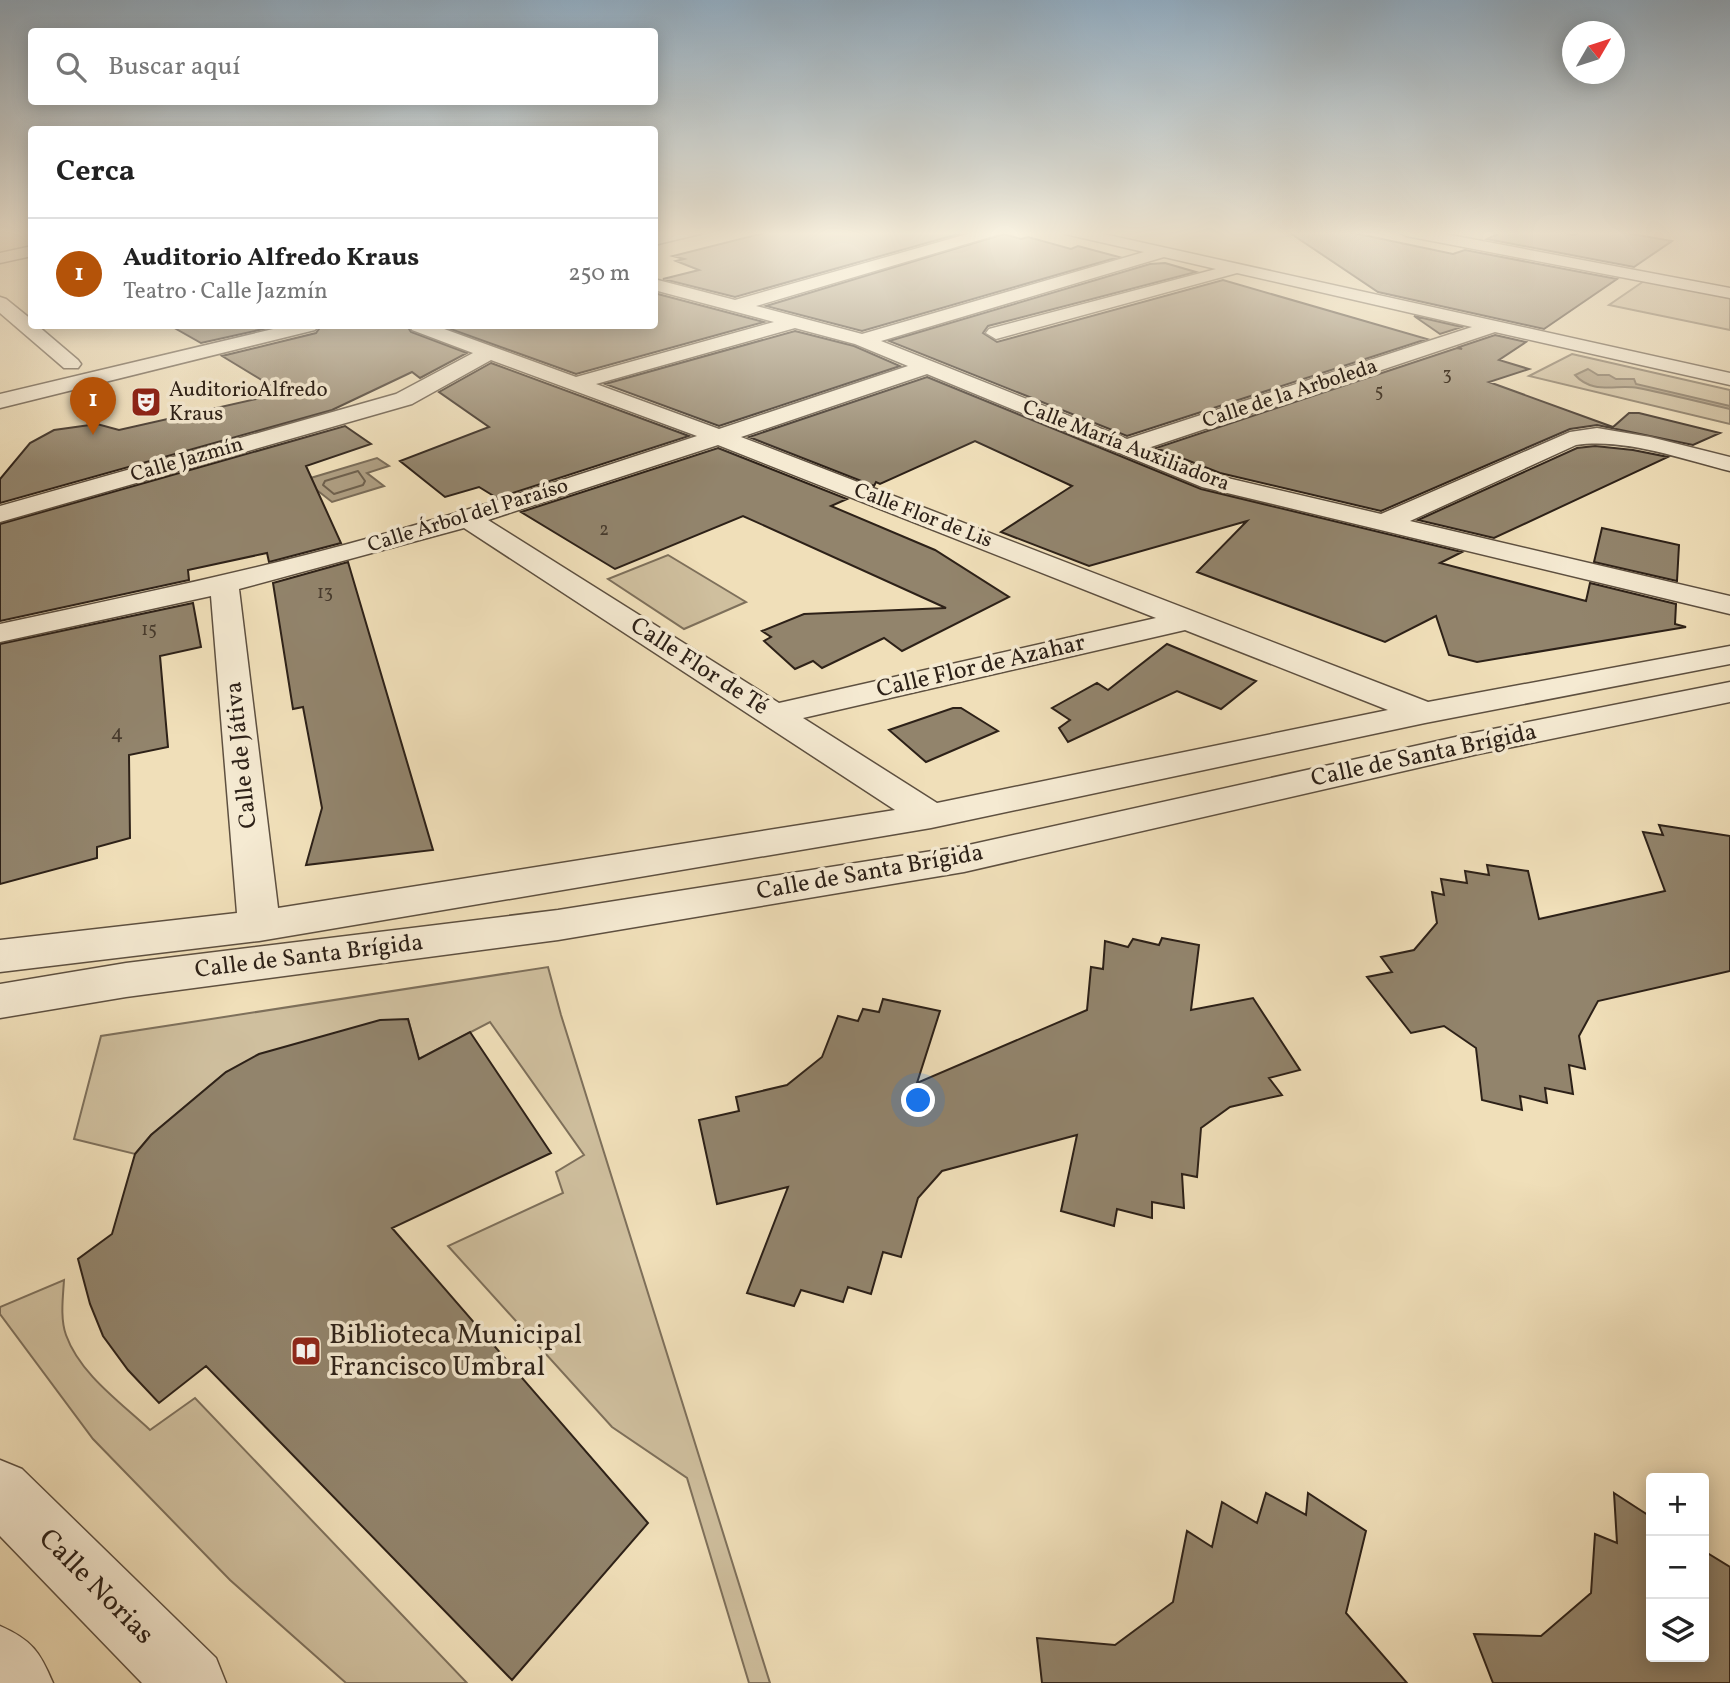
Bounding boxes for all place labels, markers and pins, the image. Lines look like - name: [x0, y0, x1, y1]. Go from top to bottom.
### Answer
- place label: AuditorioAlfredo Kraus: [169, 376, 328, 429]
- pin: 1: [70, 377, 116, 435]
- theatre icon: AuditorioAlfredo Kraus: [129, 385, 163, 419]
- place label: Biblioteca Municipal Francisco Umbral: [329, 1316, 582, 1387]
- library icon: Biblioteca Municipal Francisco Umbral: [289, 1334, 323, 1368]

